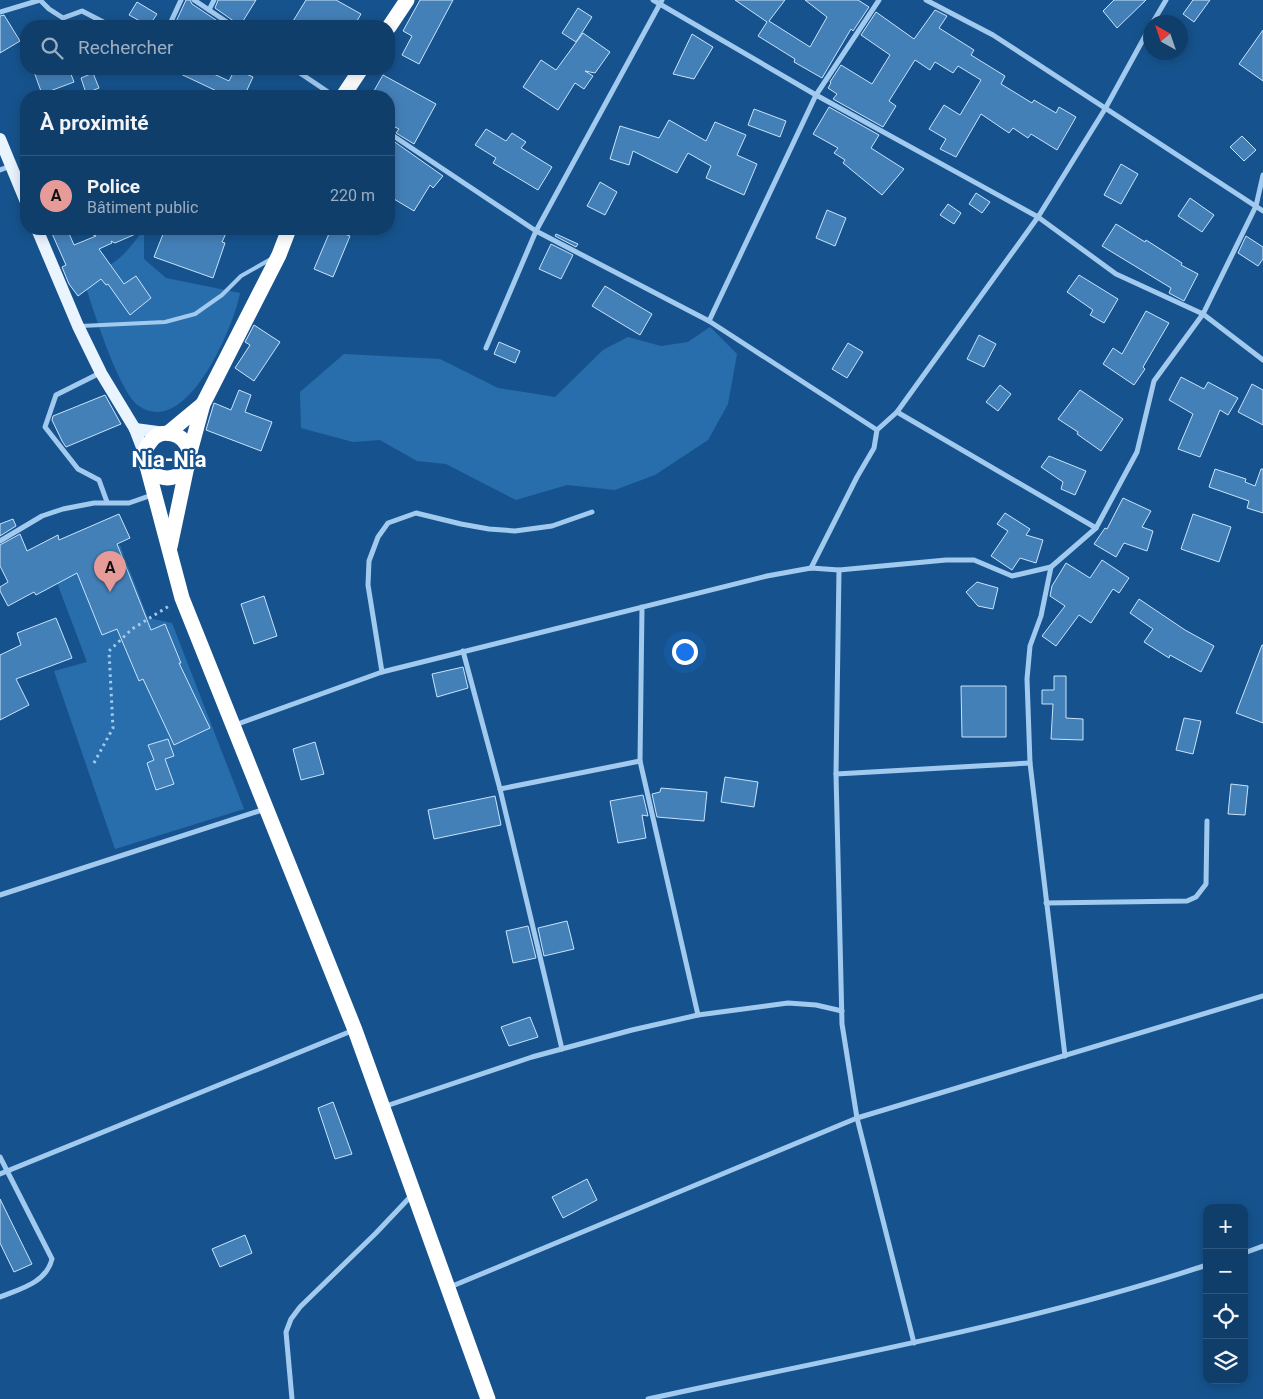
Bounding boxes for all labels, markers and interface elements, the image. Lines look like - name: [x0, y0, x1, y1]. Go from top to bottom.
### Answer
- north arrow: [1143, 15, 1188, 60]
- search box: [20, 20, 395, 75]
- icon: search: [38, 34, 66, 62]
- text: Rechercher: [78, 36, 173, 59]
- text: À proximité: [40, 111, 149, 135]
- text: Police: [87, 175, 140, 198]
- text: A: [51, 186, 61, 205]
- text: 220 m: [330, 186, 375, 205]
- text: Bâtiment public: [87, 198, 198, 217]
- district label: Nia-Nia: [132, 447, 207, 472]
- pin: A: [94, 551, 126, 592]
- your location: [672, 639, 698, 665]
- map controls: [1203, 1204, 1248, 1384]
- button: +: [1203, 1204, 1248, 1249]
- button: −: [1203, 1249, 1248, 1294]
- button: locate: [1203, 1294, 1248, 1339]
- button: layers: [1203, 1339, 1248, 1384]

